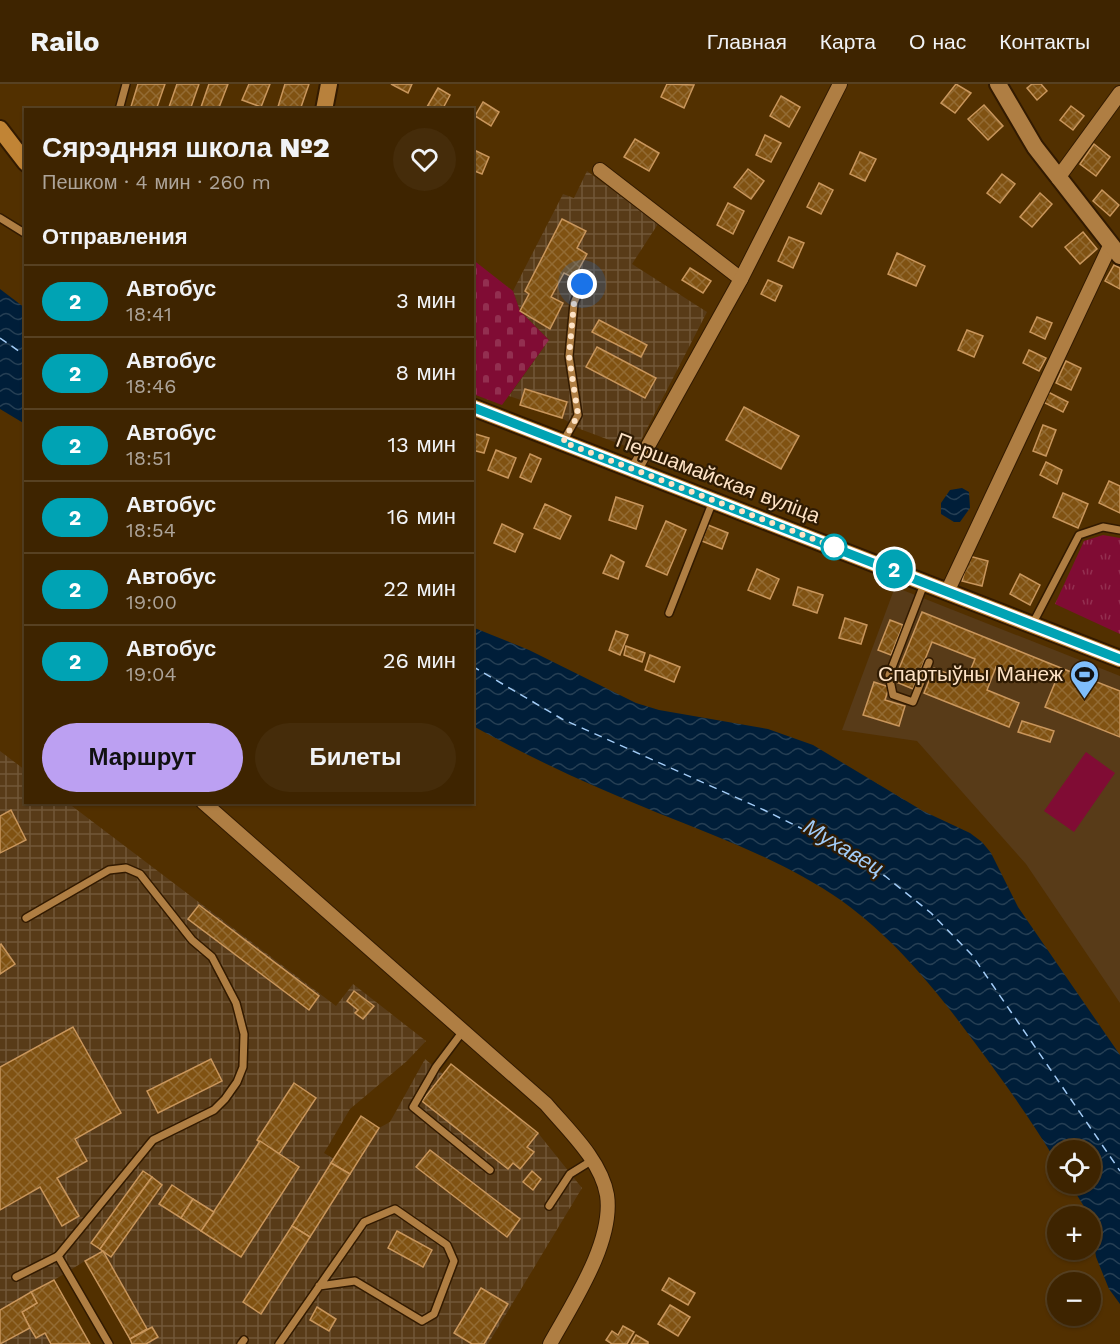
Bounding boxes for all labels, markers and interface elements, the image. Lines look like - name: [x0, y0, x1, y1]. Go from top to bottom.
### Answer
- text: Railo: [30, 25, 100, 58]
- text: Главная: [707, 29, 787, 54]
- text: Карта: [820, 29, 876, 54]
- text: О нас: [909, 29, 966, 54]
- text: Контакты: [999, 29, 1090, 54]
- button: heart: [393, 128, 456, 191]
- text: Сярэдняя школа №2: [42, 131, 330, 164]
- text: Пешком · 4 мин · 260 m: [42, 170, 271, 194]
- text: Отправления: [42, 224, 188, 249]
- your location: [567, 269, 597, 299]
- text: Автобус: [126, 276, 216, 301]
- text: 3 мин: [396, 288, 456, 313]
- text: 2: [69, 289, 81, 314]
- text: 18:41: [126, 302, 172, 326]
- text: Автобус: [126, 348, 216, 373]
- text: 8 мин: [395, 360, 456, 385]
- text: 2: [69, 361, 81, 386]
- text: 18:46: [126, 374, 176, 398]
- text: Автобус: [126, 420, 216, 445]
- street label: Першамайская вуліца: [613, 427, 824, 528]
- text: 13 мин: [388, 432, 456, 457]
- text: 2: [69, 433, 81, 458]
- text: 18:51: [126, 446, 171, 470]
- text: Автобус: [126, 492, 216, 517]
- text: 16 мин: [387, 504, 456, 529]
- text: 2: [69, 505, 81, 530]
- text: 18:54: [126, 518, 176, 542]
- unlabelled marker: [821, 534, 847, 560]
- line badge: 2: [874, 550, 914, 588]
- text: 2: [888, 557, 900, 582]
- text: Автобус: [126, 564, 216, 589]
- text: 22 мин: [383, 576, 456, 601]
- text: 2: [69, 577, 81, 602]
- text: 19:00: [126, 590, 177, 614]
- text: Автобус: [126, 636, 216, 661]
- text: 26 мин: [383, 648, 456, 673]
- text: 2: [69, 649, 81, 674]
- sports icon: Спартыўны Манеж: [1068, 658, 1100, 700]
- place label: Спартыўны Манеж: [878, 661, 1063, 686]
- text: 19:04: [126, 662, 177, 686]
- button: Маршрут: [42, 723, 243, 792]
- button: Билеты: [255, 723, 456, 792]
- water label: Мухавец: [799, 814, 888, 881]
- map controls: [1047, 1140, 1101, 1326]
- button: locate: [1047, 1140, 1101, 1194]
- button: +: [1047, 1206, 1101, 1260]
- button: −: [1047, 1272, 1101, 1326]

